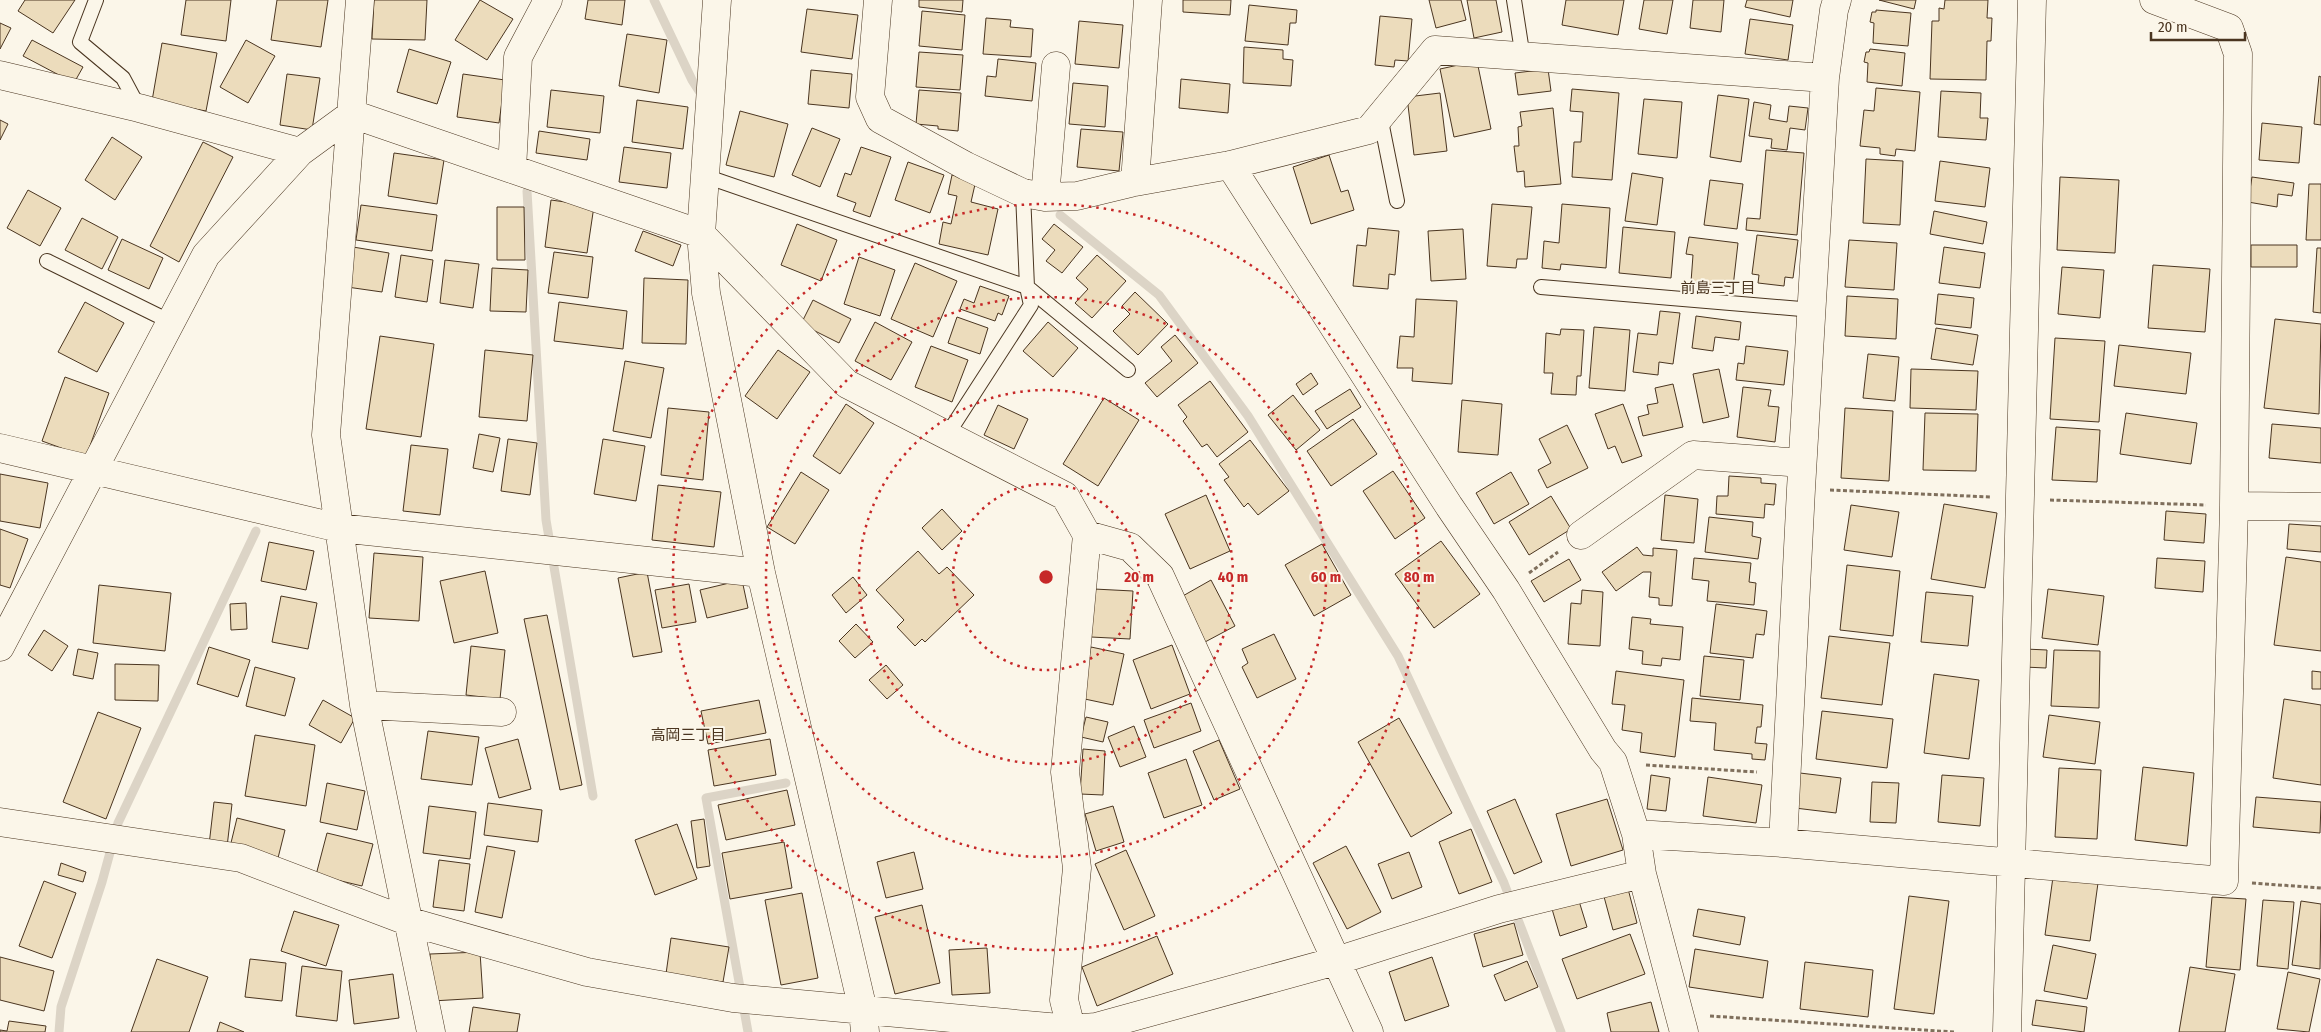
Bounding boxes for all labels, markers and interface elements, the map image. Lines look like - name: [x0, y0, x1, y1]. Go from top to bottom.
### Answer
- scale bar: [2151, 10, 2245, 42]
- text: 20 m: [2158, 18, 2188, 36]
- district label: 前島三丁目: [1680, 279, 1756, 297]
- centre of rings: [1037, 568, 1055, 586]
- text: 20 m: [1123, 568, 1154, 586]
- text: 40 m: [1218, 568, 1248, 586]
- text: 60 m: [1311, 568, 1341, 586]
- text: 80 m: [1404, 568, 1434, 586]
- district label: 高岡三丁目: [650, 726, 726, 744]

